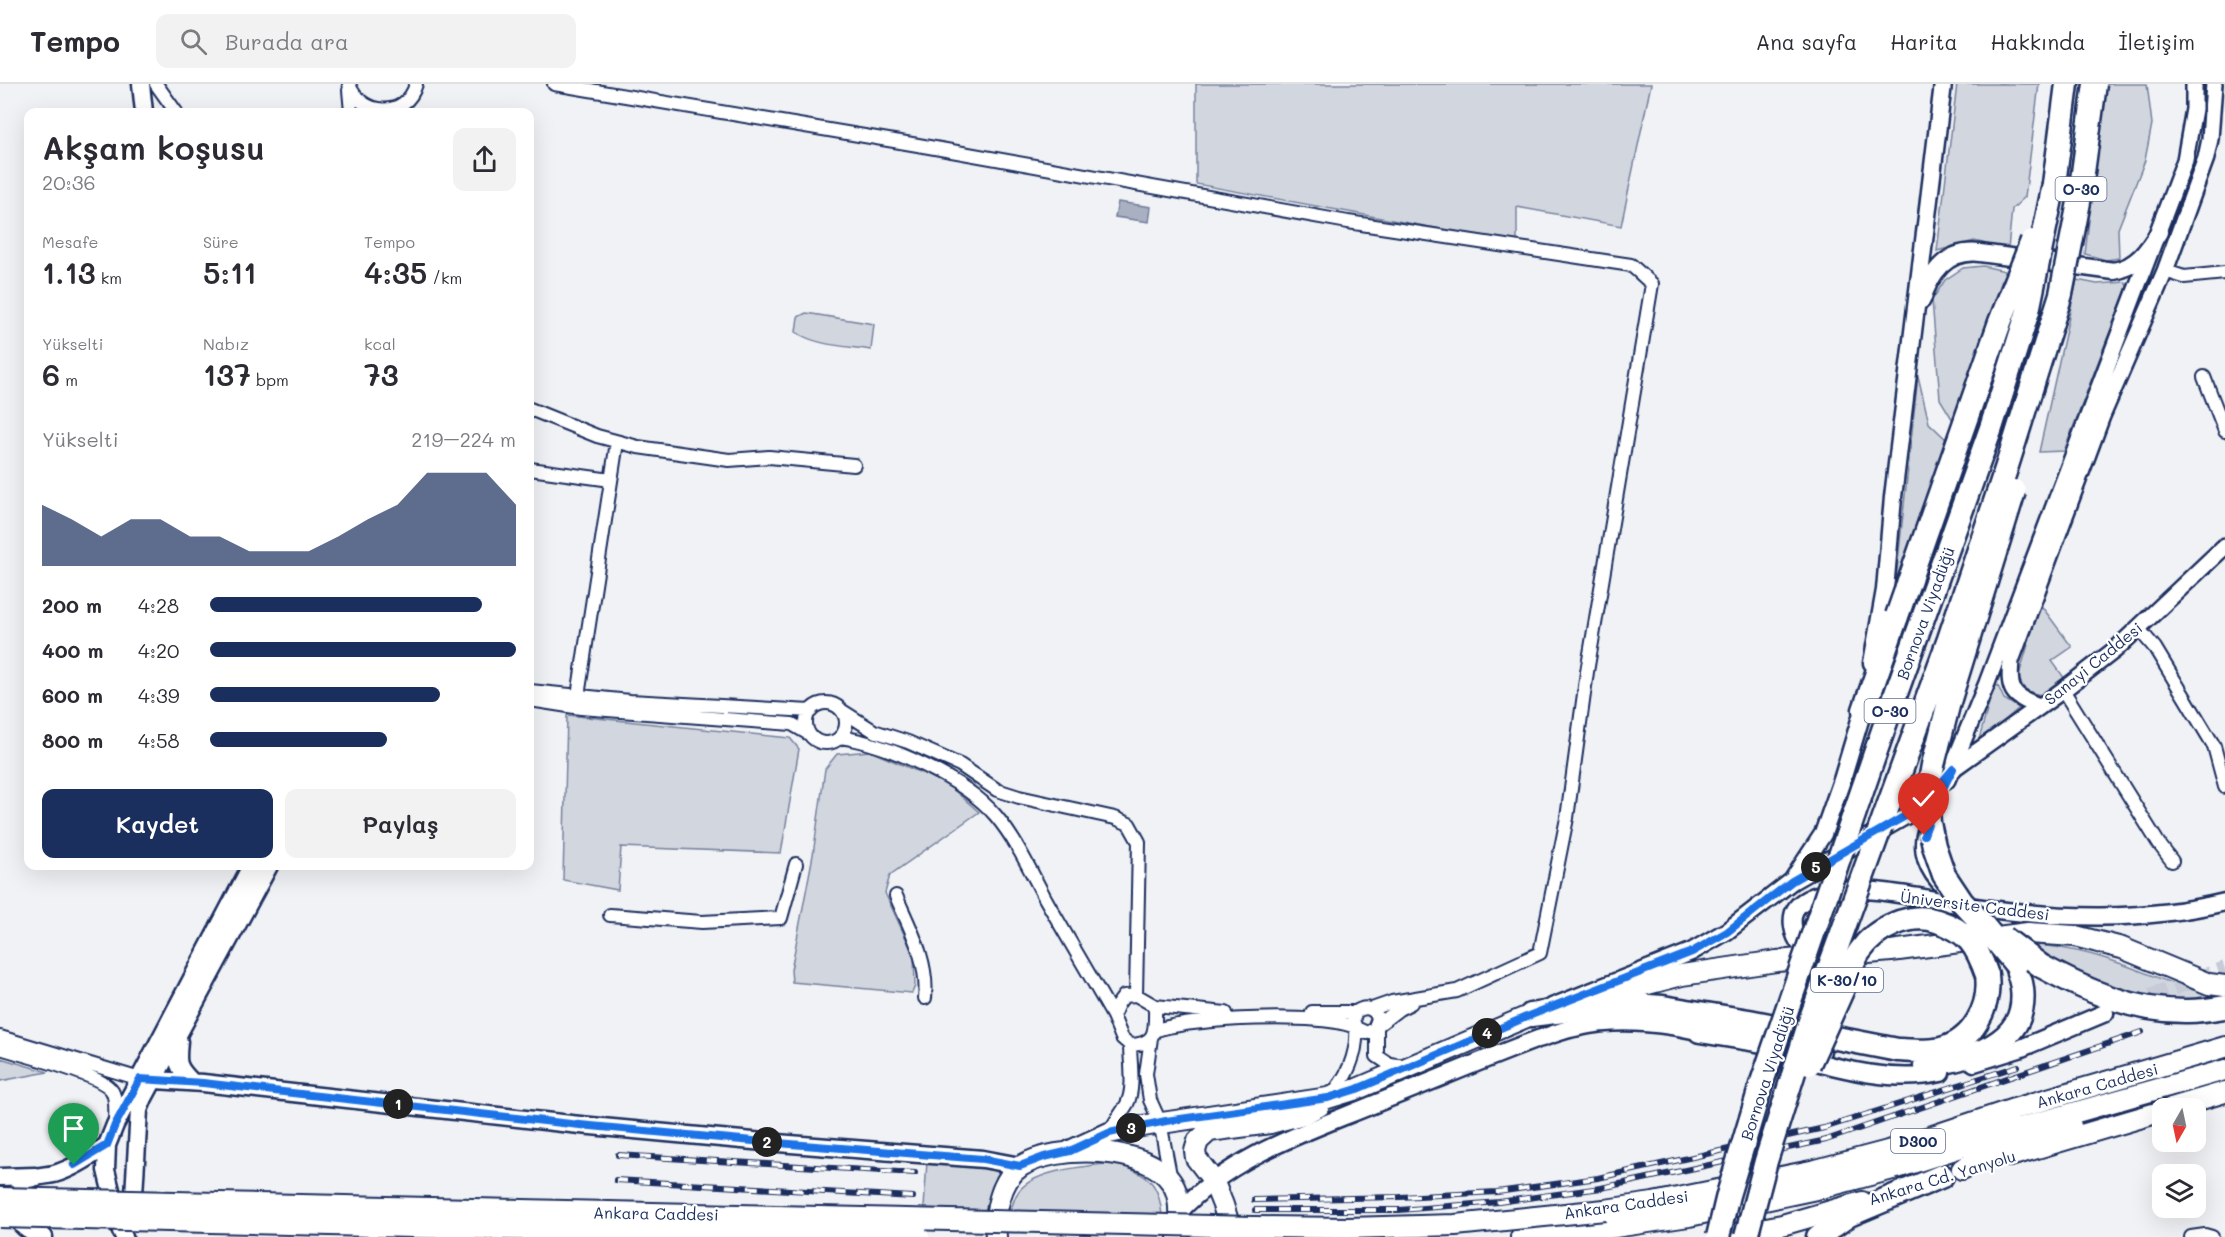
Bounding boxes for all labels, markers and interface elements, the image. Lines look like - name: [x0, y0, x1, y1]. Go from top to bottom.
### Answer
- search box: [156, 14, 576, 68]
- text: Tempo: [30, 23, 120, 59]
- icon: search: [177, 25, 210, 58]
- text: Burada ara: [225, 27, 349, 56]
- text: Ana sayfa: [1756, 28, 1857, 55]
- text: Harita: [1890, 28, 1958, 55]
- text: Hakkında: [1991, 28, 2085, 55]
- text: İletişim: [2118, 28, 2195, 55]
- text: Akşam koşusu: [42, 125, 265, 168]
- button: share: [453, 128, 516, 191]
- text: 20:36: [42, 169, 95, 195]
- road number: O-30: [2056, 177, 2106, 201]
- text: Mesafe: [42, 231, 99, 252]
- text: Süre: [203, 231, 239, 252]
- text: Tempo: [364, 231, 415, 252]
- text: 1.13: [42, 252, 96, 292]
- text: 5:11: [203, 252, 257, 292]
- text: 4:35: [364, 252, 427, 292]
- text: km: [96, 267, 122, 288]
- text: /km: [427, 267, 462, 288]
- text: Yükselti: [42, 333, 103, 354]
- text: Nabız: [203, 333, 249, 354]
- text: kcal: [364, 333, 396, 354]
- text: 6: [42, 354, 60, 394]
- text: 137: [203, 354, 251, 394]
- text: 73: [364, 354, 399, 394]
- text: m: [60, 369, 78, 390]
- text: bpm: [251, 369, 289, 390]
- text: Yükselti: [42, 426, 119, 452]
- text: 219–224 m: [411, 426, 516, 452]
- street label: Bornova Viyadüğü: [1891, 544, 1959, 682]
- text: 200 m: [42, 592, 102, 618]
- text: 4:28: [138, 592, 179, 618]
- street label: Sanayi Caddesi: [2040, 617, 2146, 709]
- text: 400 m: [42, 637, 103, 663]
- text: 4:20: [138, 637, 179, 663]
- text: 600 m: [42, 682, 103, 708]
- text: 4:39: [138, 682, 179, 708]
- road number: O-30: [1864, 699, 1916, 723]
- text: 800 m: [42, 727, 103, 753]
- text: 4:58: [138, 727, 180, 753]
- pin: [1898, 773, 1949, 835]
- icon: check: [1907, 782, 1940, 815]
- button: Kaydet: [42, 789, 273, 858]
- button: Paylaş: [285, 789, 516, 858]
- pin: 5: [1801, 852, 1831, 882]
- text: 5: [1811, 856, 1821, 877]
- street label: Üniversite Caddesi: [1899, 885, 2051, 925]
- road number: K-30/10: [1811, 968, 1883, 992]
- street label: Bornova Viyadüğü: [1735, 1003, 1799, 1143]
- pin: 4: [1472, 1018, 1502, 1048]
- text: 4: [1482, 1022, 1492, 1043]
- street label: Ankara Caddesi: [2034, 1058, 2160, 1112]
- pin: 1: [383, 1089, 413, 1119]
- text: 1: [394, 1093, 402, 1114]
- north arrow: [2152, 1098, 2206, 1152]
- map controls: [2152, 1098, 2206, 1218]
- pin: [48, 1103, 99, 1165]
- icon: arrive: [57, 1112, 90, 1145]
- pin: 3: [1116, 1113, 1146, 1143]
- text: 3: [1126, 1117, 1136, 1138]
- pin: 2: [752, 1127, 782, 1157]
- road number: D300: [1891, 1129, 1945, 1153]
- text: 2: [763, 1131, 771, 1152]
- street label: Ankara Cd. Yanyolu: [1866, 1145, 2018, 1209]
- button: layers: [2152, 1164, 2206, 1218]
- street label: Ankara Caddesi: [1562, 1185, 1690, 1223]
- street label: Ankara Caddesi: [593, 1201, 719, 1225]

